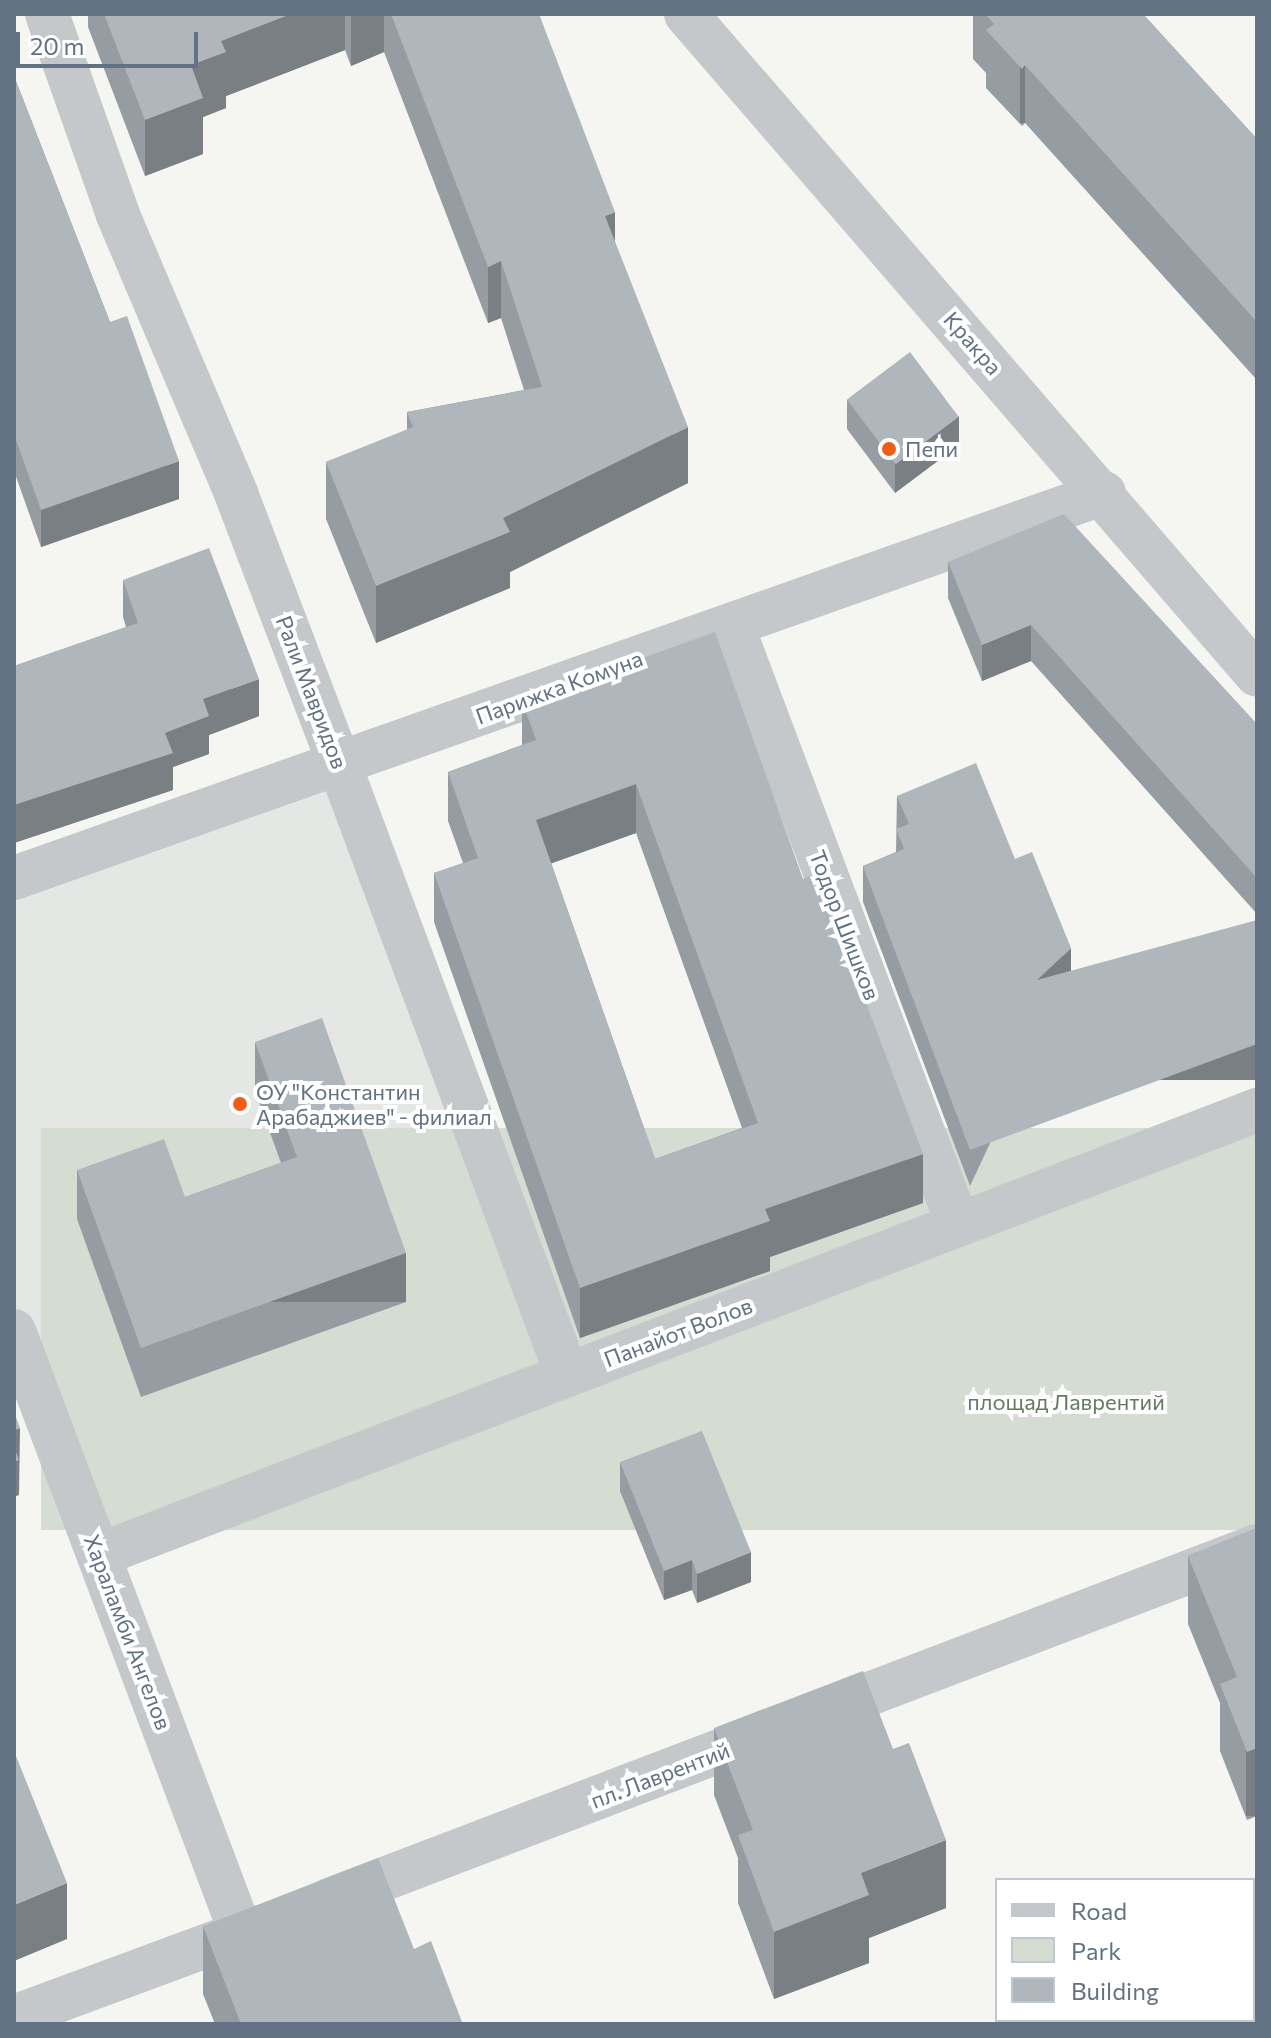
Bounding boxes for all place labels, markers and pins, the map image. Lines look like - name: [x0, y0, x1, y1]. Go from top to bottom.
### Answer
- place label: Пепи: [905, 436, 958, 462]
- marker: Пепи: [880, 440, 898, 458]
- place label: ОУ "Константин Арабаджиев" - филиал: [256, 1078, 492, 1130]
- marker: ОУ "Константин Арабаджиев" - филиал: [231, 1095, 249, 1113]

